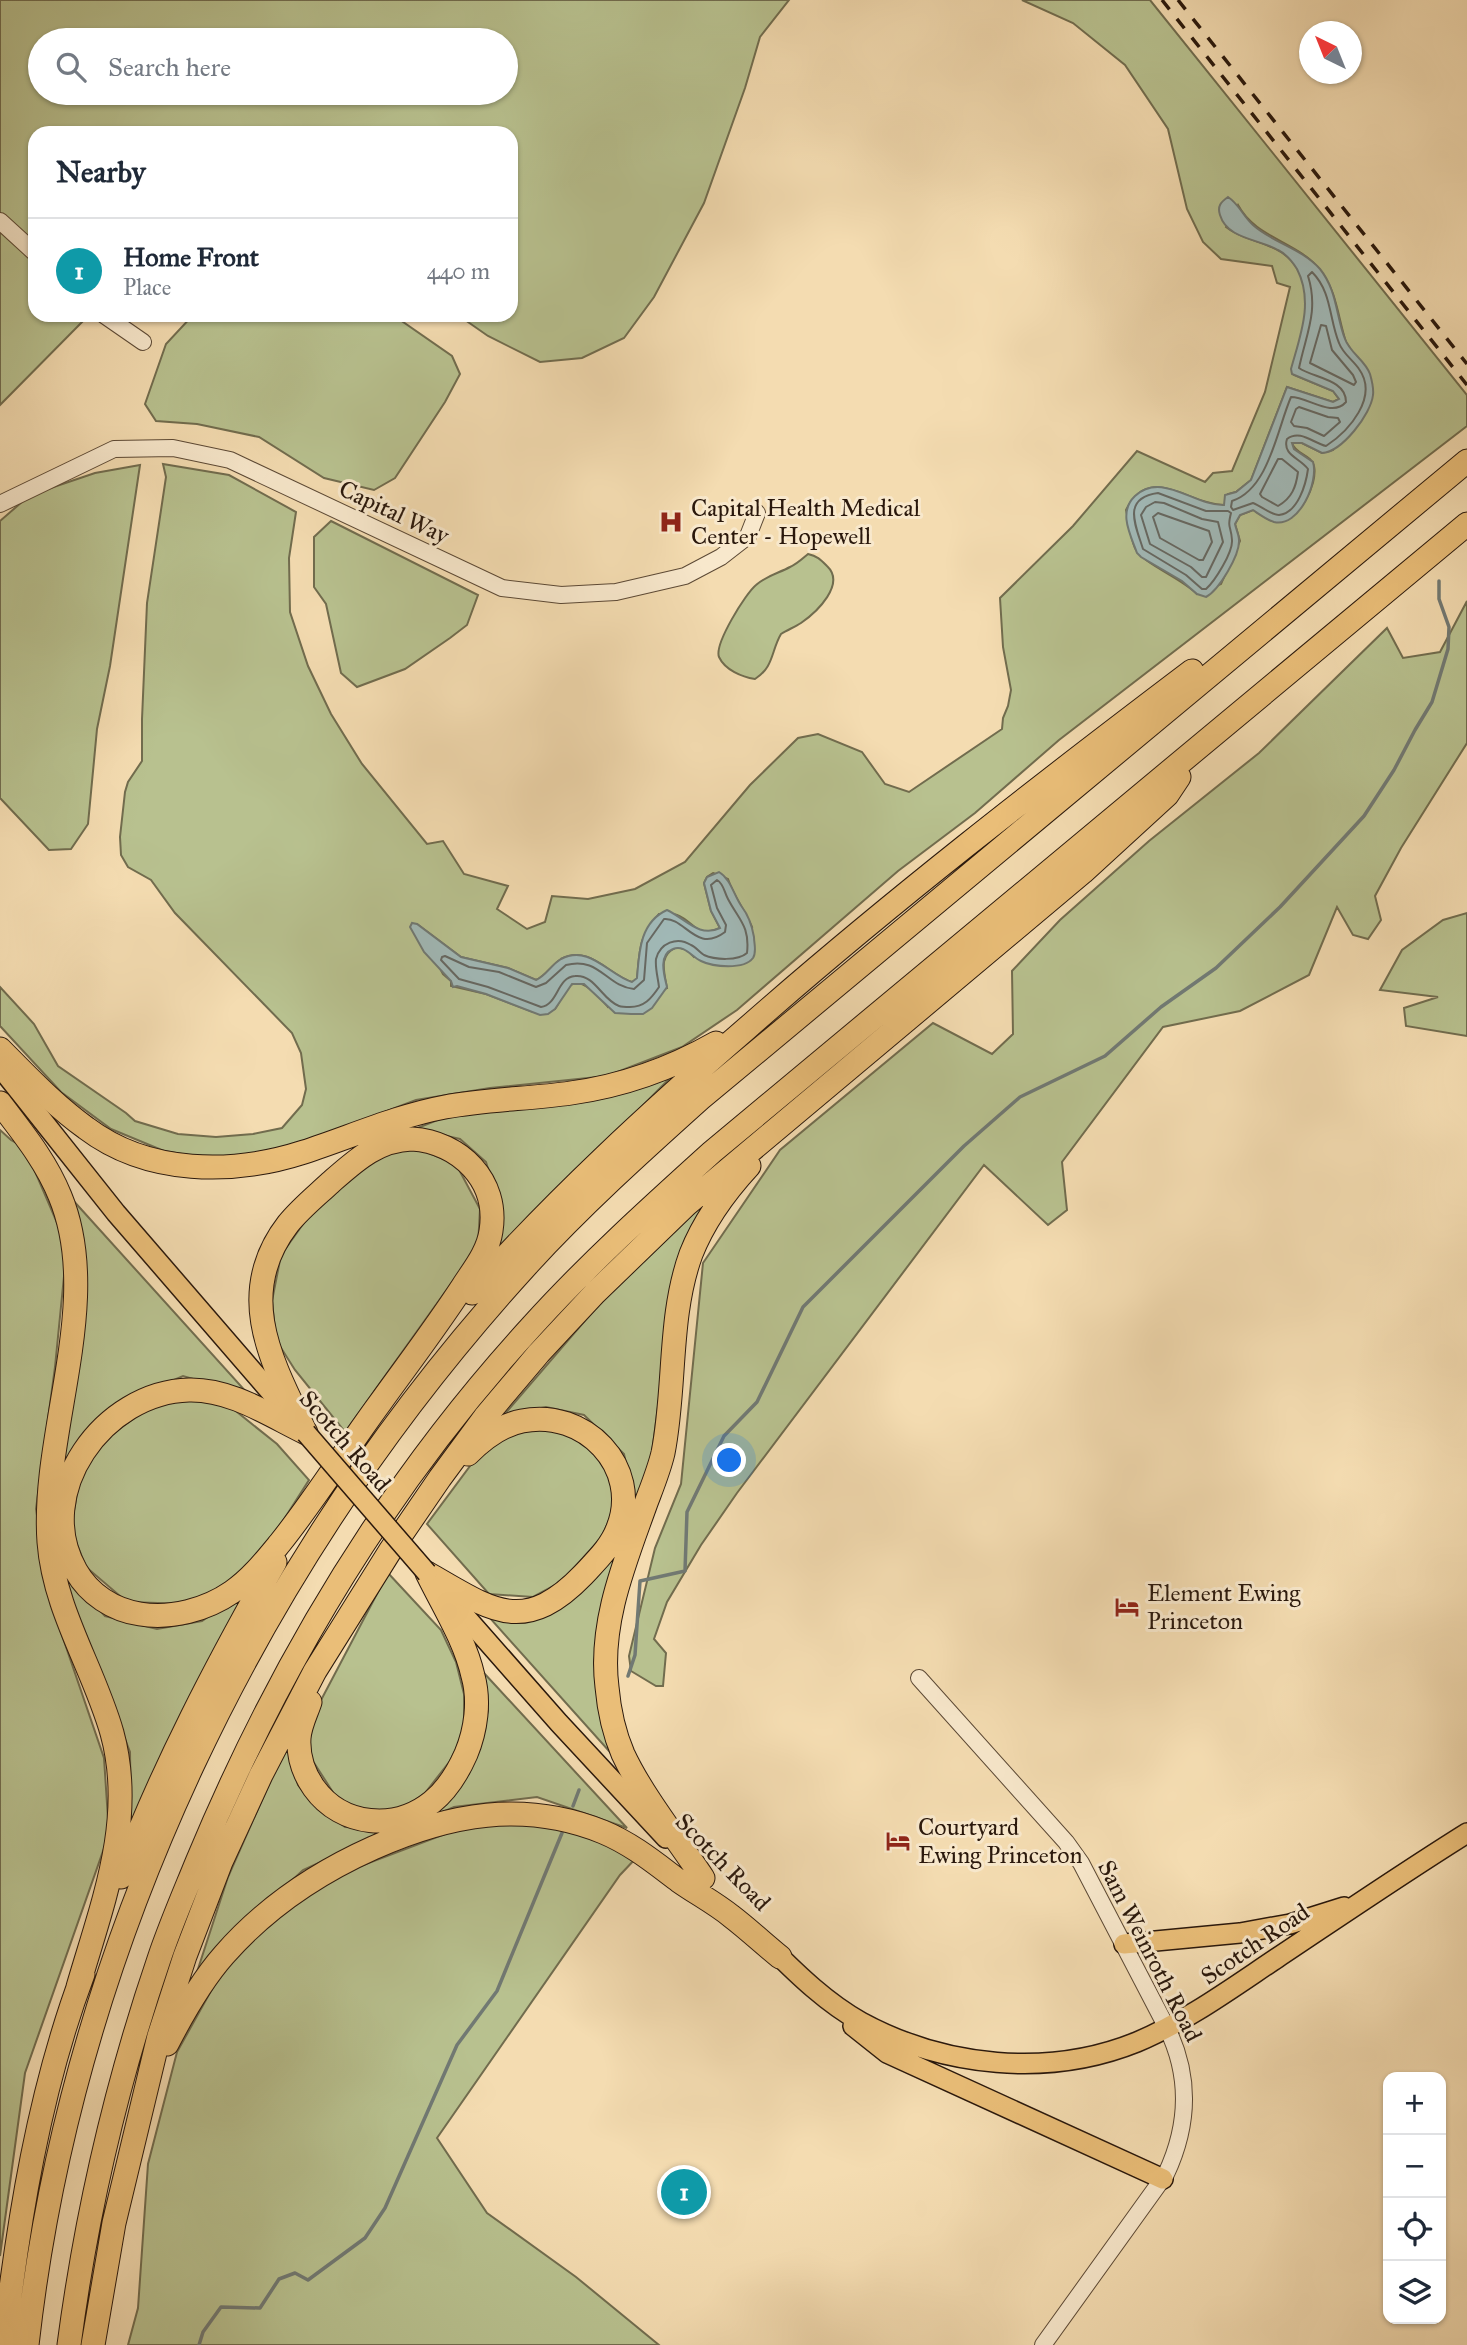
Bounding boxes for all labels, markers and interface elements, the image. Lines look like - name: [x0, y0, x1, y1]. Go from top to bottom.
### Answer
- north arrow: [1299, 21, 1362, 84]
- search box: [28, 28, 518, 105]
- icon: search: [52, 48, 90, 86]
- text: Search here: [108, 51, 231, 83]
- text: Nearby: [56, 154, 146, 190]
- text: Home Front: [123, 241, 259, 273]
- text: 1: [74, 257, 84, 285]
- text: 440 m: [427, 257, 490, 285]
- text: Place: [123, 273, 171, 301]
- street label: Capital Way: [334, 473, 454, 551]
- place label: Capital Health Medical Center - Hopewell: [691, 493, 921, 551]
- hospital icon: Capital Health Medical Center - Hopewell: [657, 508, 685, 536]
- street label: Scotch Road: [293, 1384, 397, 1498]
- your location: [712, 1443, 746, 1477]
- place label: Element Ewing Princeton: [1147, 1578, 1301, 1636]
- hotel icon: Element Ewing Princeton: [1113, 1593, 1141, 1621]
- street label: Scotch Road: [669, 1807, 777, 1917]
- place label: Courtyard Ewing Princeton: [918, 1812, 1083, 1870]
- hotel icon: Courtyard Ewing Princeton: [884, 1827, 912, 1855]
- street label: Sam Weinroth Road: [1091, 1855, 1209, 2047]
- street label: Scotch Road: [1195, 1897, 1315, 1991]
- map controls: [1383, 2072, 1446, 2324]
- button: +: [1383, 2072, 1446, 2135]
- button: −: [1383, 2135, 1446, 2198]
- pin: 1: [661, 2166, 707, 2218]
- button: locate: [1383, 2198, 1446, 2261]
- button: layers: [1383, 2261, 1446, 2324]

